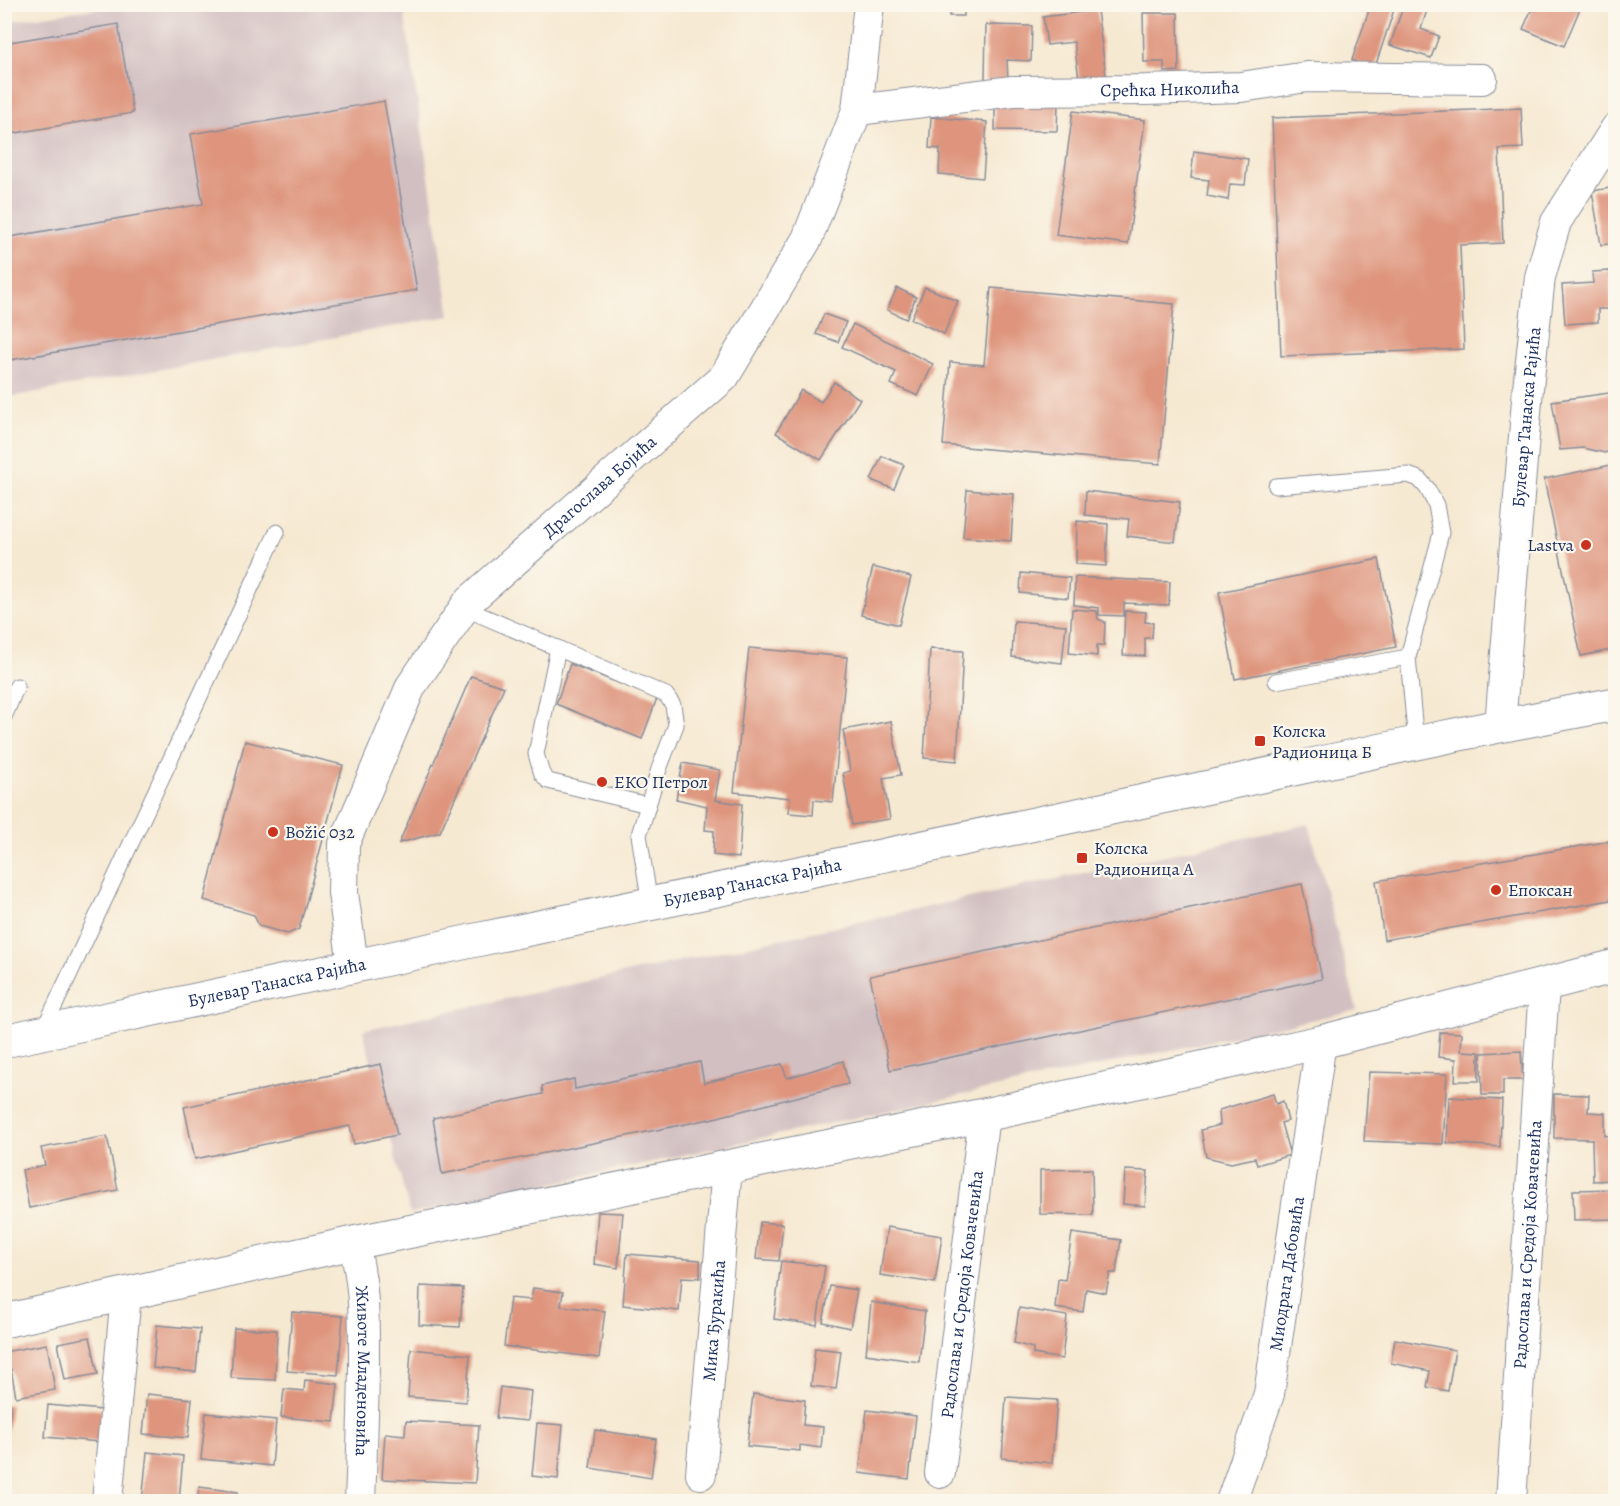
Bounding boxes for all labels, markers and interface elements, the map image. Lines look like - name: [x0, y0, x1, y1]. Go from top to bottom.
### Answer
- street label: Срећка Николића: [1100, 75, 1240, 102]
- street label: Булевар Танаска Рајића: [1506, 325, 1547, 509]
- street label: Драгослава Бојића: [537, 429, 662, 543]
- place label: Lastva: [1527, 533, 1575, 557]
- marker: Lastva: [1579, 538, 1593, 552]
- place label: Колска Радионица Б: [1272, 719, 1372, 764]
- marker: Колска Радионица Б: [1253, 734, 1267, 748]
- place label: ЕКО Петрол: [614, 770, 708, 794]
- marker: ЕКО Петрол: [595, 775, 609, 789]
- place label: Božić 032: [285, 820, 355, 844]
- marker: Božić 032: [266, 825, 280, 839]
- place label: Колска Радионица А: [1094, 836, 1194, 881]
- marker: Колска Радионица А: [1075, 851, 1089, 865]
- street label: Булевар Танаска Рајића: [661, 852, 844, 913]
- place label: Епоксан: [1508, 878, 1573, 902]
- marker: Епоксан: [1489, 883, 1503, 897]
- street label: Булевар Танаска Рајића: [185, 951, 369, 1013]
- street label: Радослава и Средоја Ковачевића: [1508, 1118, 1547, 1370]
- street label: Радослава и Средоја Ковачевића: [935, 1168, 989, 1420]
- street label: Миодрага Дабовића: [1263, 1194, 1310, 1353]
- street label: Мика Ђуракића: [697, 1258, 731, 1382]
- street label: Животе Младеновића: [350, 1285, 376, 1457]

